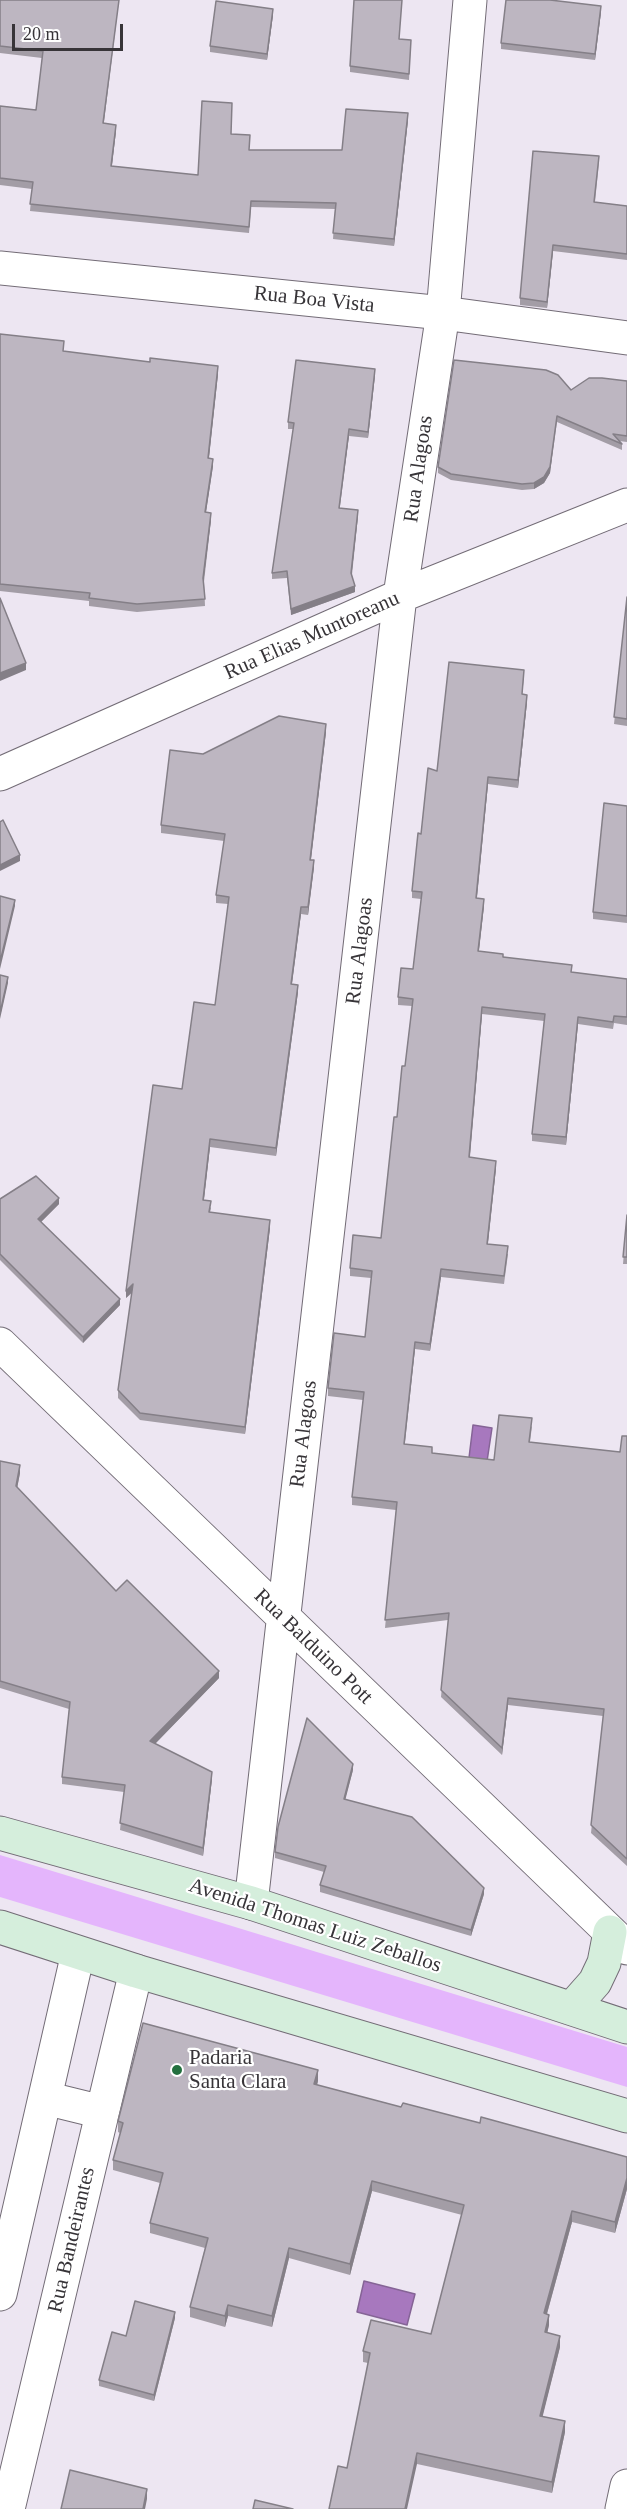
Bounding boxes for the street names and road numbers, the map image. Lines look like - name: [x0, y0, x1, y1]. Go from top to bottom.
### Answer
- street label: Rua Boa Vista: [252, 281, 376, 319]
- street label: Rua Alagoas: [399, 414, 439, 524]
- street label: Rua Elias Muntoreanu: [221, 586, 403, 686]
- street label: Rua Alagoas: [341, 896, 379, 1006]
- street label: Rua Alagoas: [285, 1379, 323, 1489]
- street label: Rua Balduino Pott: [248, 1584, 378, 1710]
- street label: Avenida Thomas Luiz Zeballos: [186, 1873, 444, 1979]
- street label: Rua Bandeirantes: [43, 2165, 101, 2315]

